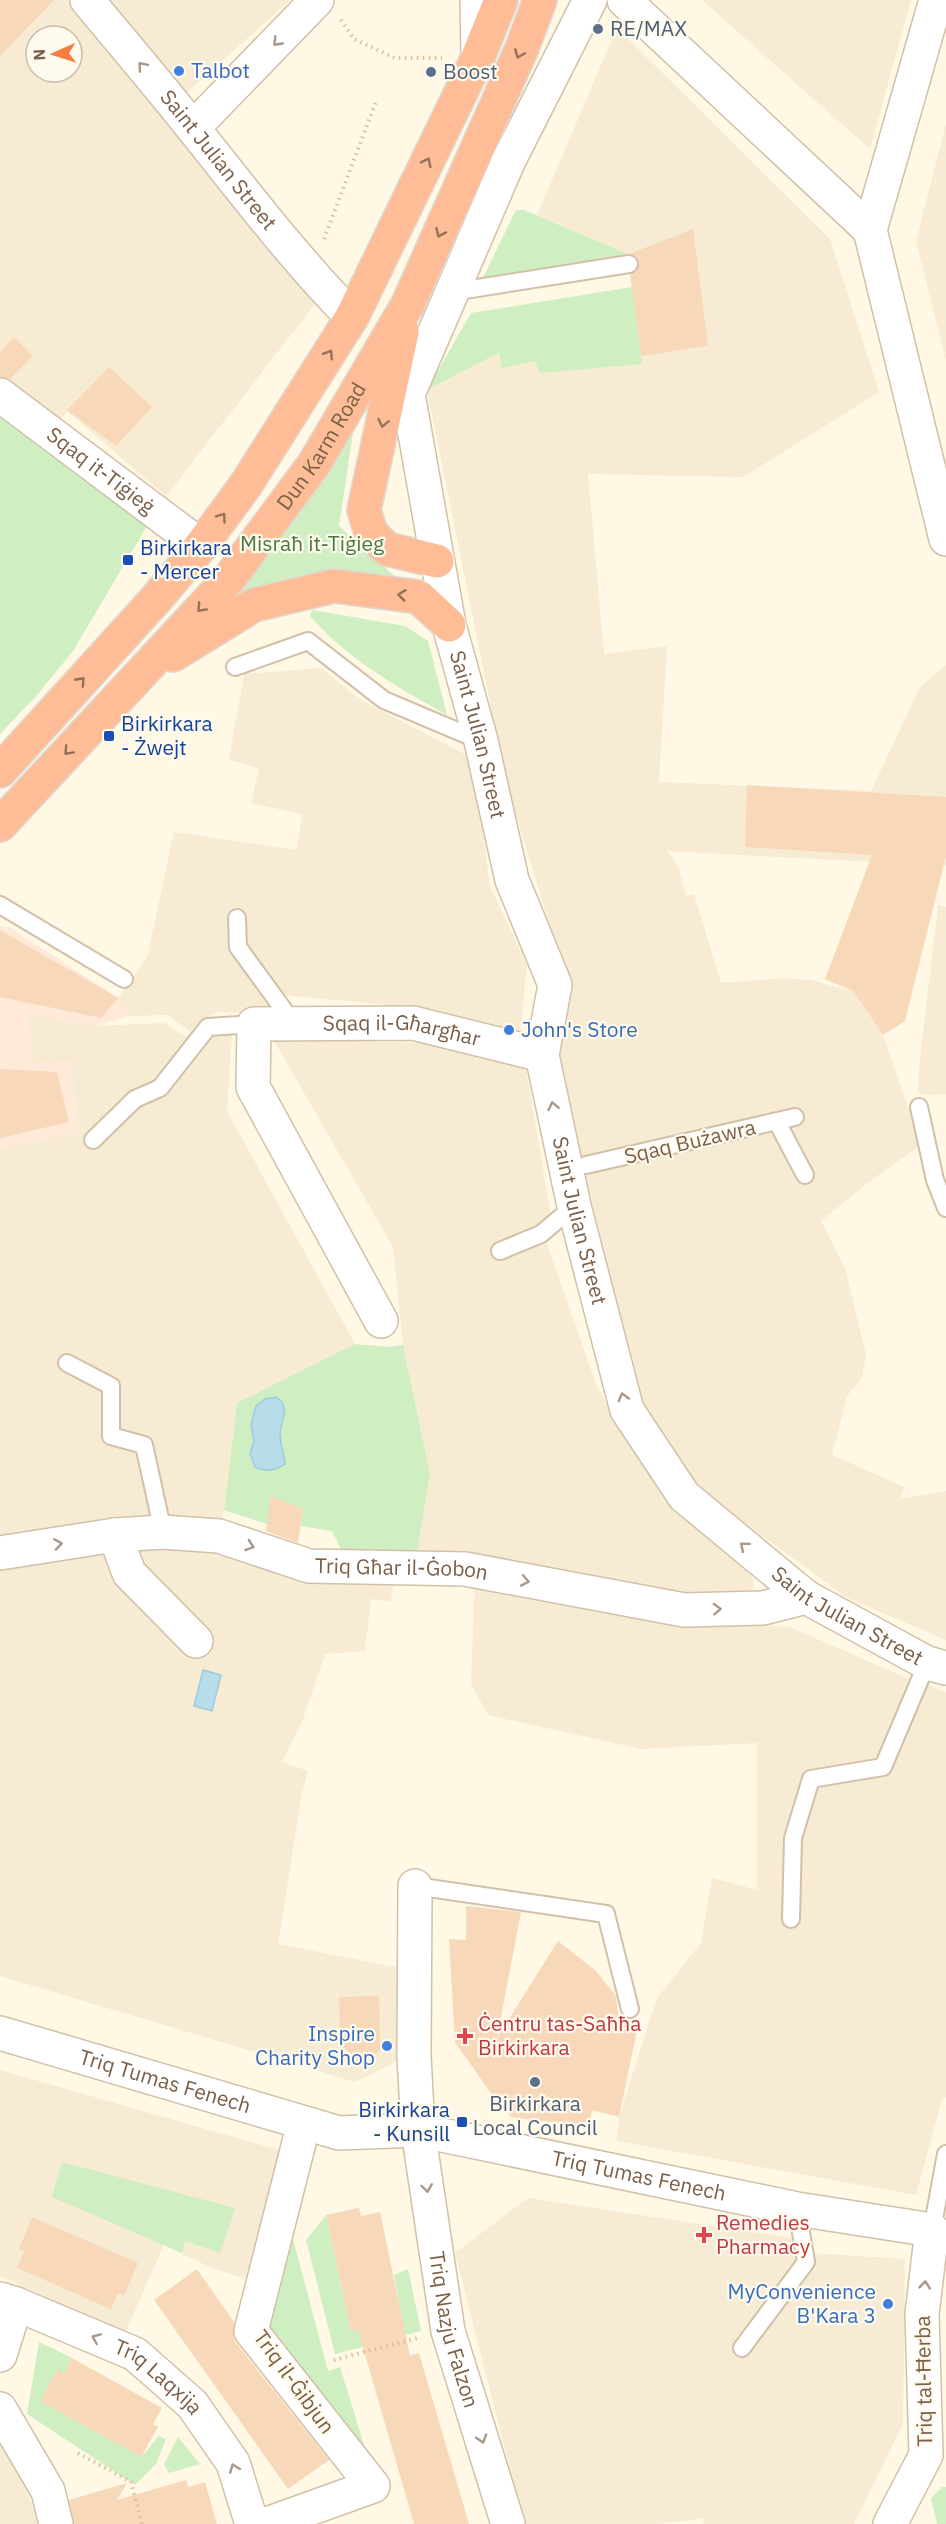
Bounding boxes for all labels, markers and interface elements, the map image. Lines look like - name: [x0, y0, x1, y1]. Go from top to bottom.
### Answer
- place label: RE/MAX: [610, 14, 687, 42]
- marker: RE/MAX: [591, 22, 605, 36]
- north arrow: [24, 24, 84, 84]
- one-way arrow: [273, 35, 284, 46]
- text: N: [29, 48, 49, 61]
- one-way arrow: [514, 48, 526, 59]
- place label: Talbot: [191, 56, 250, 84]
- place label: Boost: [443, 57, 498, 85]
- one-way arrow: [138, 62, 149, 73]
- marker: Talbot: [172, 64, 186, 78]
- marker: Boost: [424, 65, 438, 79]
- street label: Saint Julian Street: [154, 83, 284, 235]
- one-way arrow: [420, 158, 432, 169]
- one-way arrow: [435, 226, 447, 237]
- one-way arrow: [321, 350, 333, 360]
- street label: Dun Karm Road: [270, 377, 372, 515]
- one-way arrow: [377, 418, 390, 428]
- street label: Sqaq it-Tiġieġ: [41, 420, 161, 520]
- one-way arrow: [215, 513, 226, 524]
- park label: Misraħ it-Tiġieg: [240, 529, 384, 557]
- place label: Birkirkara - Mercer: [140, 533, 232, 585]
- marker: Birkirkara - Mercer: [121, 553, 135, 567]
- one-way arrow: [397, 589, 406, 602]
- one-way arrow: [197, 602, 208, 612]
- street label: Saint Julian Street: [444, 647, 513, 821]
- one-way arrow: [74, 677, 85, 688]
- place label: Birkirkara - Żwejt: [121, 709, 213, 761]
- marker: Birkirkara - Żwejt: [102, 729, 116, 743]
- one-way arrow: [64, 744, 75, 754]
- street label: Sqaq il-Għargħar: [323, 1008, 484, 1052]
- place label: John's Store: [521, 1015, 638, 1043]
- marker: John's Store: [502, 1023, 516, 1037]
- one-way arrow: [547, 1101, 560, 1111]
- street label: Sqaq Bużawra: [621, 1112, 758, 1170]
- street label: Saint Julian Street: [547, 1134, 614, 1308]
- one-way arrow: [618, 1392, 631, 1402]
- one-way arrow: [52, 1538, 62, 1551]
- one-way arrow: [244, 1539, 255, 1551]
- one-way arrow: [740, 1542, 751, 1553]
- street label: Triq Għar il-Ġobon: [315, 1551, 491, 1586]
- street label: Saint Julian Street: [766, 1559, 928, 1671]
- one-way arrow: [520, 1574, 530, 1586]
- one-way arrow: [713, 1603, 722, 1616]
- place label: Ċentru tas-Saħħa Birkirkara: [478, 2009, 642, 2061]
- place label: Inspire Charity Shop: [255, 2019, 375, 2071]
- marker: Ċentru tas-Saħħa Birkirkara: [456, 2027, 474, 2045]
- marker: Inspire Charity Shop: [380, 2039, 394, 2053]
- street label: Triq Tumas Fenech: [76, 2042, 254, 2119]
- marker: Birkirkara Local Council: [528, 2075, 542, 2089]
- place label: Birkirkara Local Council: [473, 2089, 598, 2141]
- place label: Birkirkara - Kunsill: [358, 2095, 450, 2147]
- marker: Birkirkara - Kunsill: [455, 2115, 469, 2129]
- street label: Triq Tumas Fenech: [549, 2143, 729, 2207]
- one-way arrow: [420, 2183, 432, 2193]
- place label: Remedies Pharmacy: [716, 2208, 811, 2260]
- marker: Remedies Pharmacy: [697, 2228, 711, 2242]
- street label: Triq Nazju Falzon: [423, 2249, 486, 2411]
- place label: MyConvenience B'Kara 3: [728, 2277, 876, 2329]
- one-way arrow: [918, 2281, 931, 2290]
- marker: MyConvenience B'Kara 3: [881, 2297, 895, 2311]
- street label: Triq tal-Ħerba: [908, 2315, 938, 2447]
- street label: Triq il-Ġibjun: [248, 2324, 342, 2439]
- street label: Triq Laqxija: [110, 2332, 210, 2420]
- one-way arrow: [92, 2333, 103, 2345]
- one-way arrow: [475, 2433, 487, 2444]
- one-way arrow: [229, 2464, 241, 2475]

